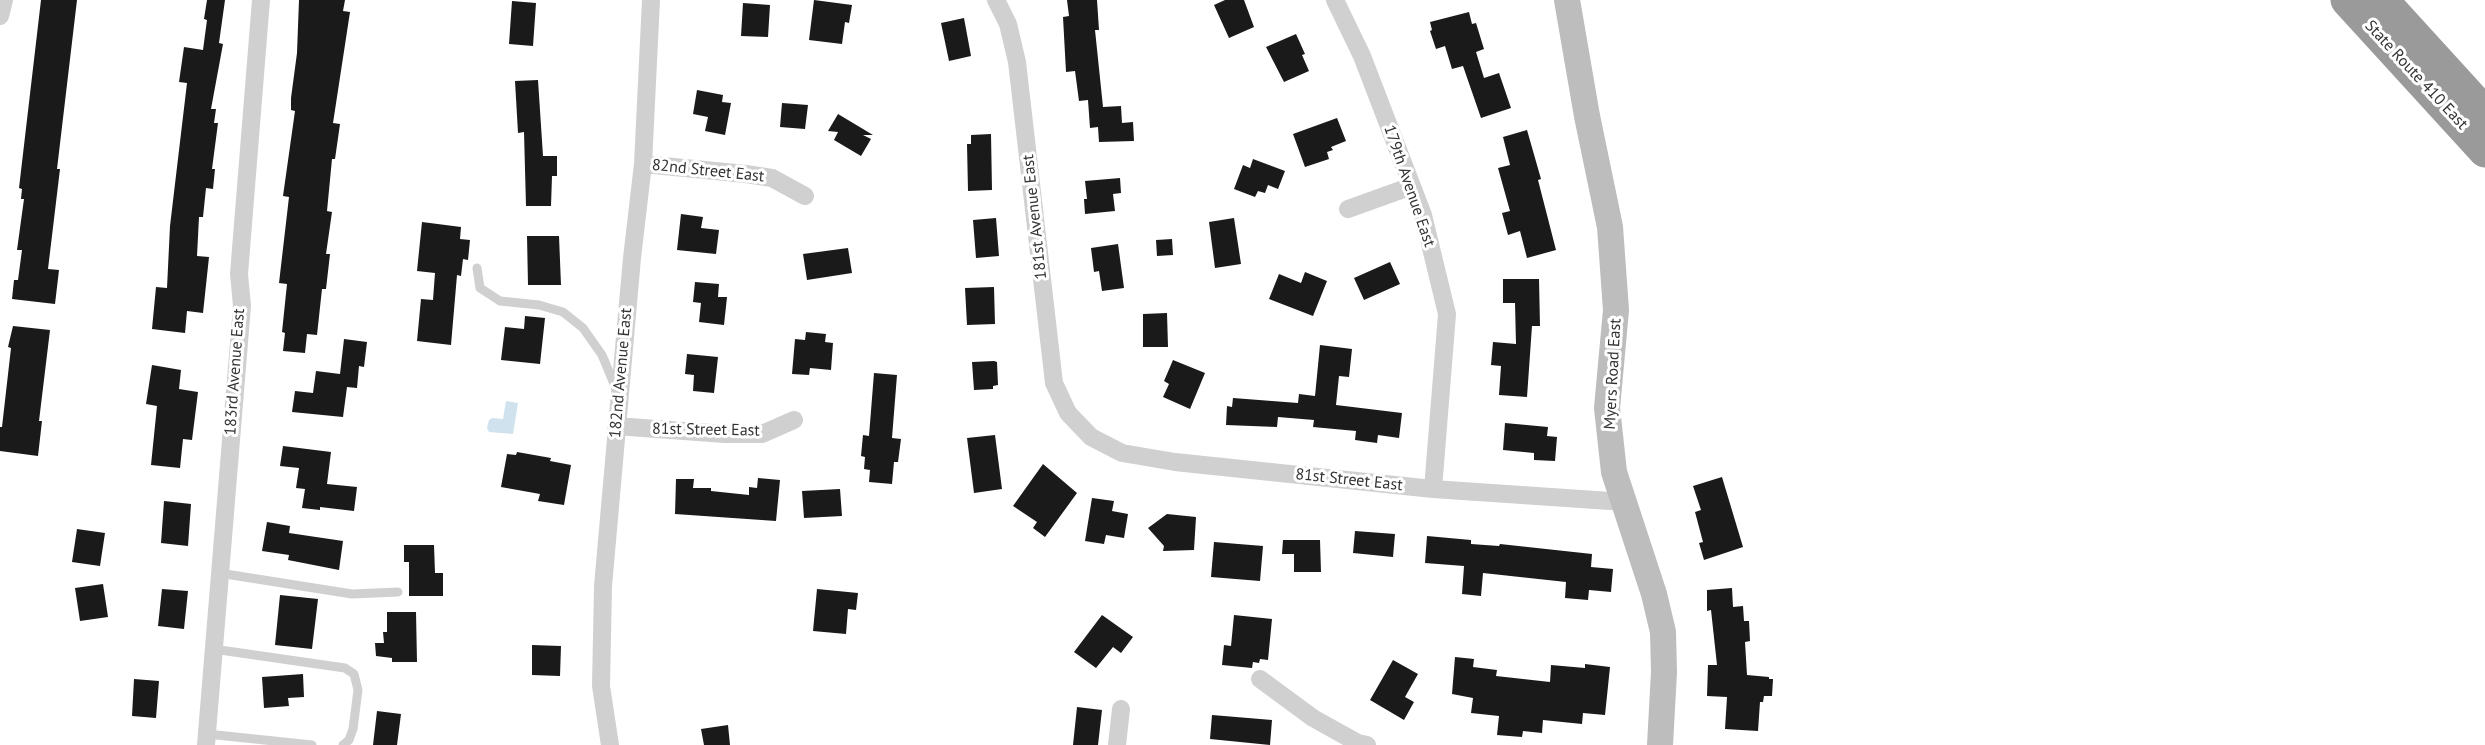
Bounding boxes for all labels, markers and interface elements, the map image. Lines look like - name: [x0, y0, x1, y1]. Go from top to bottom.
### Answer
- street label: State Route 410 East: [2360, 16, 2472, 134]
- street label: 179th Avenue East: [1379, 123, 1439, 249]
- street label: 181st Avenue East: [1019, 154, 1051, 280]
- street label: 82nd Street East: [651, 156, 765, 186]
- street label: 182nd Avenue East: [606, 307, 636, 439]
- street label: 183rd Avenue East: [221, 308, 249, 436]
- street label: Myers Road East: [1600, 318, 1626, 430]
- street label: 81st Street East: [652, 419, 760, 441]
- street label: 81st Street East: [1294, 465, 1404, 495]

